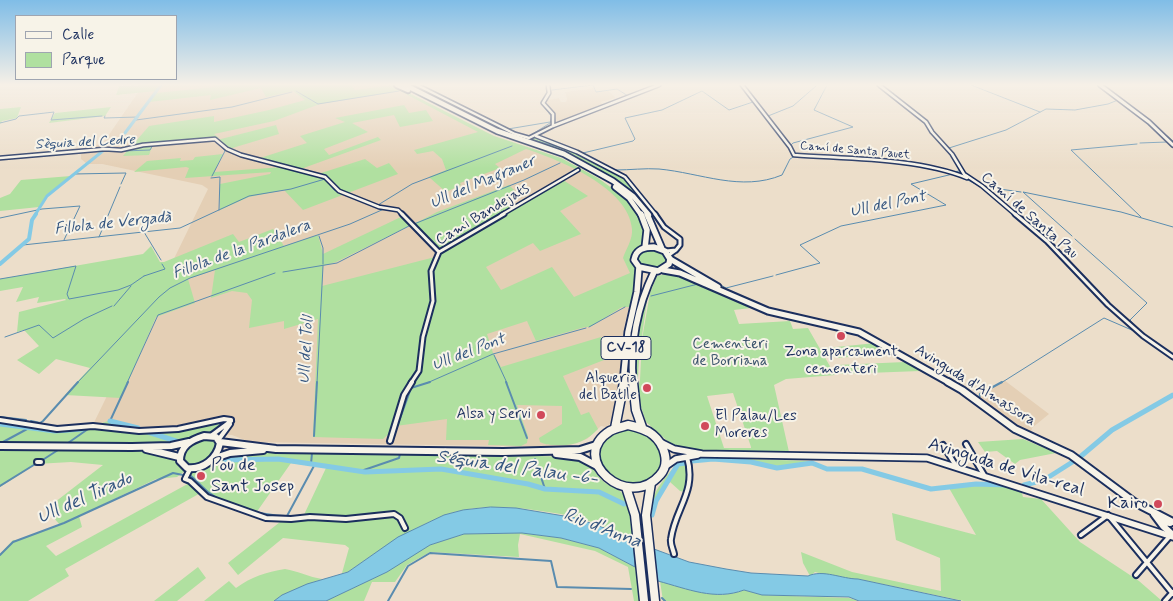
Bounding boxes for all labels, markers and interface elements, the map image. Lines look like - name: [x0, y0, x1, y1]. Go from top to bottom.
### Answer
- legend: [15, 15, 178, 80]
- text: Calle: [62, 25, 94, 45]
- text: Parque: [62, 50, 105, 70]
- water label: Sèquia del Cedre: [35, 132, 135, 154]
- street label: Camí de Santa Pauet: [799, 139, 911, 163]
- water label: Ull del Magraner: [427, 152, 539, 214]
- street label: Camí de Santa Pau: [977, 169, 1081, 263]
- street label: Camí Bandejats: [433, 180, 533, 250]
- water label: Ull del Pont: [848, 188, 928, 222]
- water label: Fillola de Vergadà: [54, 208, 172, 240]
- water label: Fillola de la Pardalera: [170, 216, 314, 284]
- water label: Ull del Toll: [296, 316, 318, 384]
- water label: Ull del Pont: [430, 330, 508, 376]
- marker: Zona aparcament cementeri: [835, 330, 847, 342]
- road number: CV-18: [601, 336, 651, 359]
- park label: Cementeri de Borriana: [692, 336, 768, 371]
- street label: Avinguda d'Almassora: [911, 341, 1039, 431]
- place label: Zona aparcament cementeri: [784, 344, 898, 379]
- place label: Alqueria del Batlle: [579, 370, 637, 405]
- marker: Alqueria del Batlle: [641, 382, 653, 394]
- place label: Alsa y Servi: [457, 406, 531, 424]
- place label: El Palau/Les Moreres: [715, 408, 797, 443]
- marker: Alsa y Servi: [535, 409, 547, 421]
- marker: El Palau/Les Moreres: [699, 420, 711, 432]
- street label: Avinguda de Vila-real: [925, 434, 1087, 502]
- water label: Séquia del Palau -6-: [435, 446, 599, 492]
- place label: Pou de Sant Josep: [211, 455, 294, 498]
- water label: Ull del Tirado: [34, 468, 136, 530]
- marker: Pou de Sant Josep: [195, 470, 207, 482]
- place label: Kairo: [1108, 493, 1148, 515]
- marker: Kairo: [1152, 498, 1164, 510]
- water label: Riu d'Anna: [560, 504, 644, 554]

